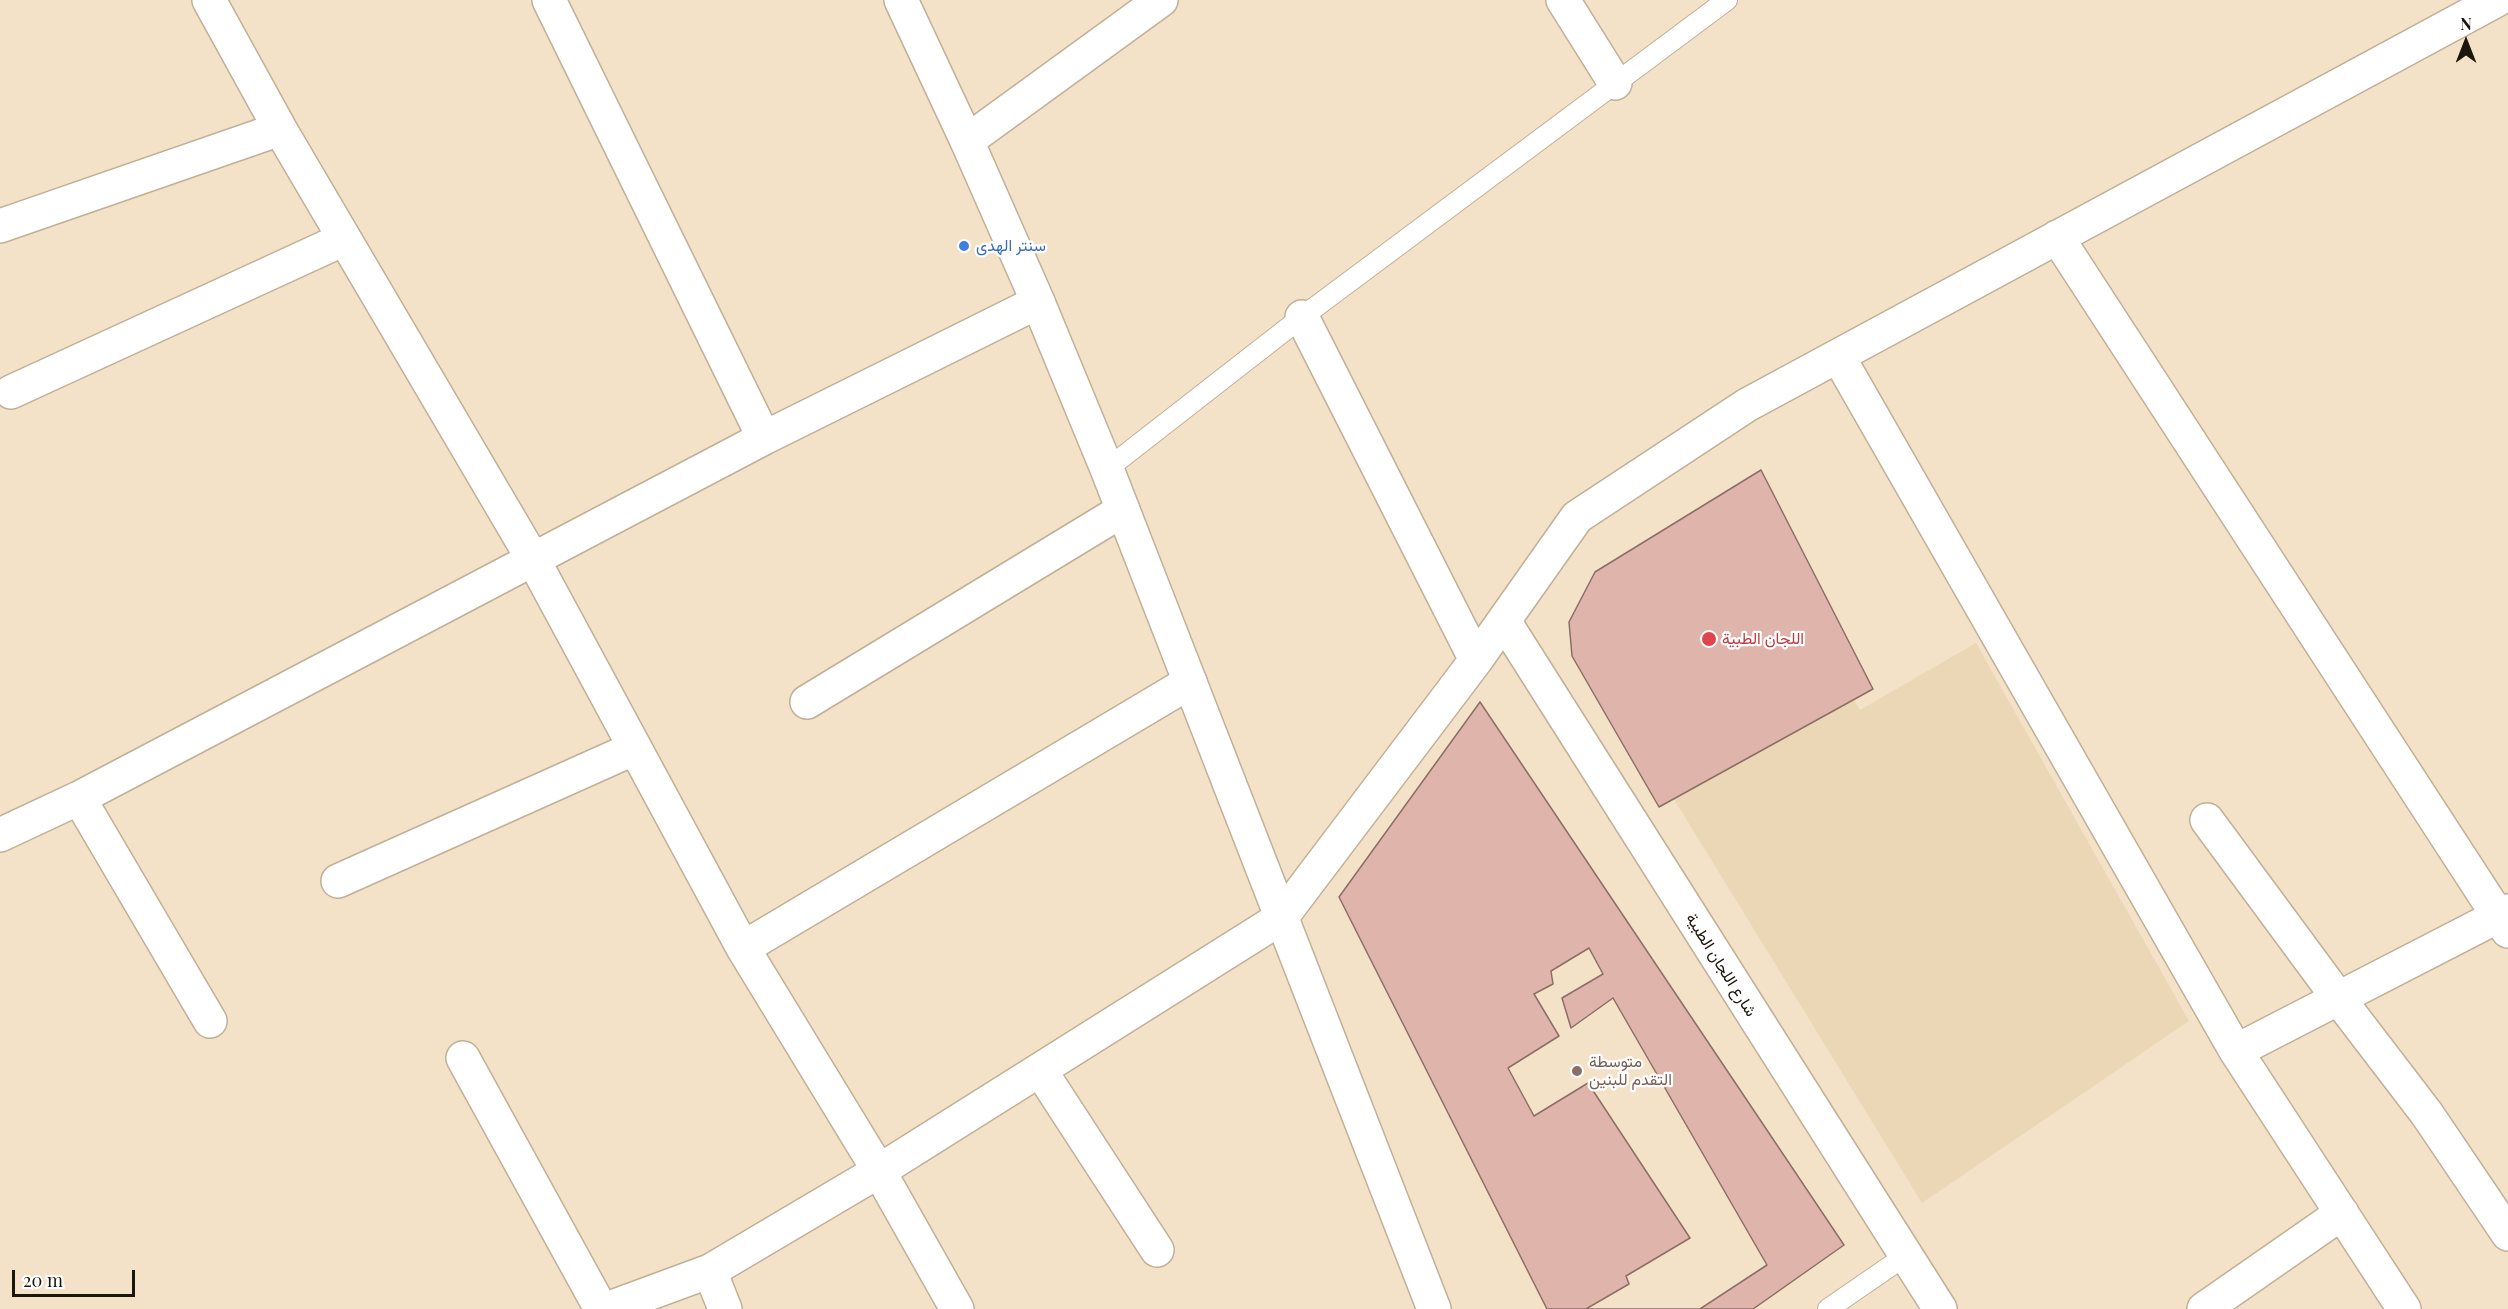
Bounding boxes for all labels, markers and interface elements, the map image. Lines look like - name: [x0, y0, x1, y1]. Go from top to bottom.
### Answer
- north arrow: [2436, 12, 2496, 72]
- text: N: [2460, 13, 2472, 34]
- place label: سنتر الهدى: [976, 236, 1046, 256]
- marker: سنتر الهدى: [957, 239, 971, 253]
- place label: اللجان الطبية: [1722, 629, 1804, 649]
- marker: اللجان الطبية: [1700, 630, 1718, 648]
- street label: شارع اللجان الطبية: [1682, 910, 1760, 1020]
- place label: متوسطة التقدم للبنين: [1589, 1052, 1672, 1090]
- marker: متوسطة التقدم للبنين: [1570, 1064, 1584, 1078]
- scale bar: [15, 1258, 138, 1296]
- text: 20 m: [23, 1268, 63, 1292]

